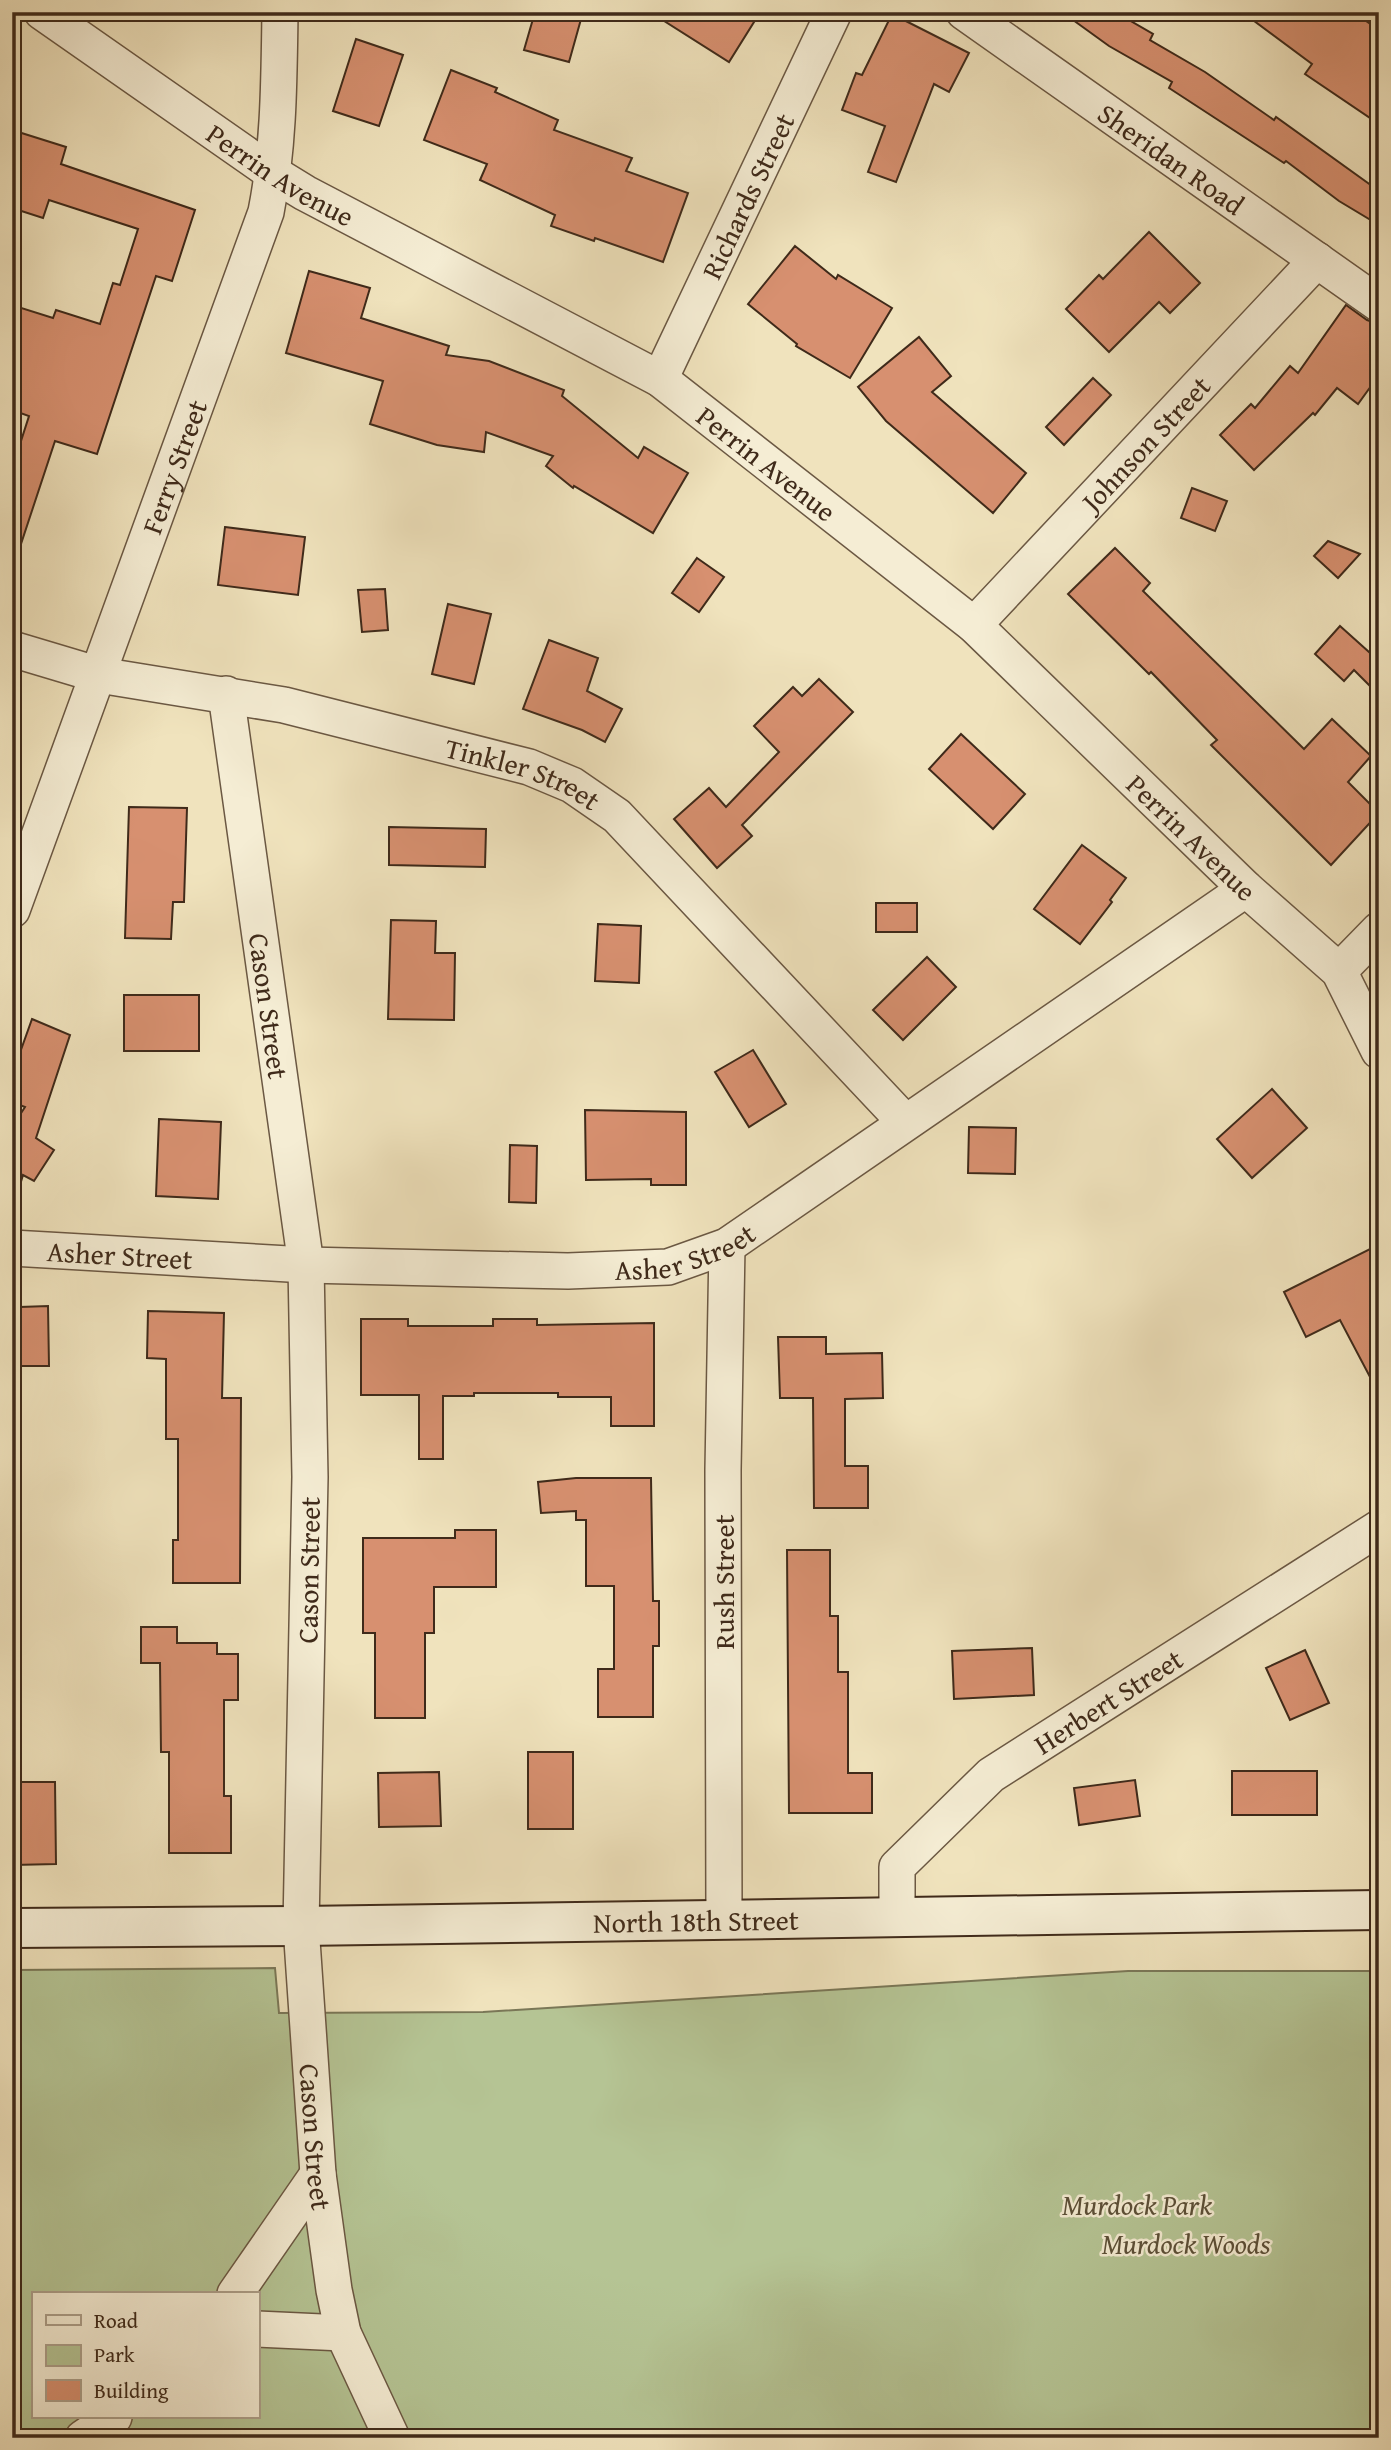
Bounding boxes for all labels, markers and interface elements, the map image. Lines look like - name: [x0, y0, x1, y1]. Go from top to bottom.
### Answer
- street label: Sheridan Road: [1090, 92, 1253, 224]
- street label: Richards Street: [690, 106, 804, 285]
- street label: Perrin Avenue: [199, 113, 362, 236]
- street label: Johnson Street: [1069, 366, 1219, 522]
- street label: Ferry Street: [130, 394, 217, 539]
- street label: Perrin Avenue: [689, 395, 845, 530]
- street label: Tinkler Street: [441, 726, 609, 820]
- street label: Perrin Avenue: [1118, 764, 1266, 910]
- street label: Cason Street: [239, 930, 300, 1082]
- street label: Asher Street: [614, 1212, 763, 1290]
- street label: Asher Street: [46, 1230, 194, 1279]
- street label: Cason Street: [286, 1496, 330, 1644]
- street label: Rush Street: [703, 1514, 744, 1650]
- street label: Herbert Street: [1025, 1638, 1190, 1763]
- street label: North 18th Street: [593, 1898, 799, 1942]
- street label: Cason Street: [290, 2062, 343, 2213]
- park label: Murdock Park: [1062, 2184, 1212, 2225]
- park label: Murdock Woods: [1102, 2223, 1270, 2264]
- legend: [32, 2292, 259, 2418]
- text: Road: [94, 2305, 139, 2336]
- text: Park: [94, 2339, 135, 2370]
- text: Building: [94, 2375, 169, 2406]

